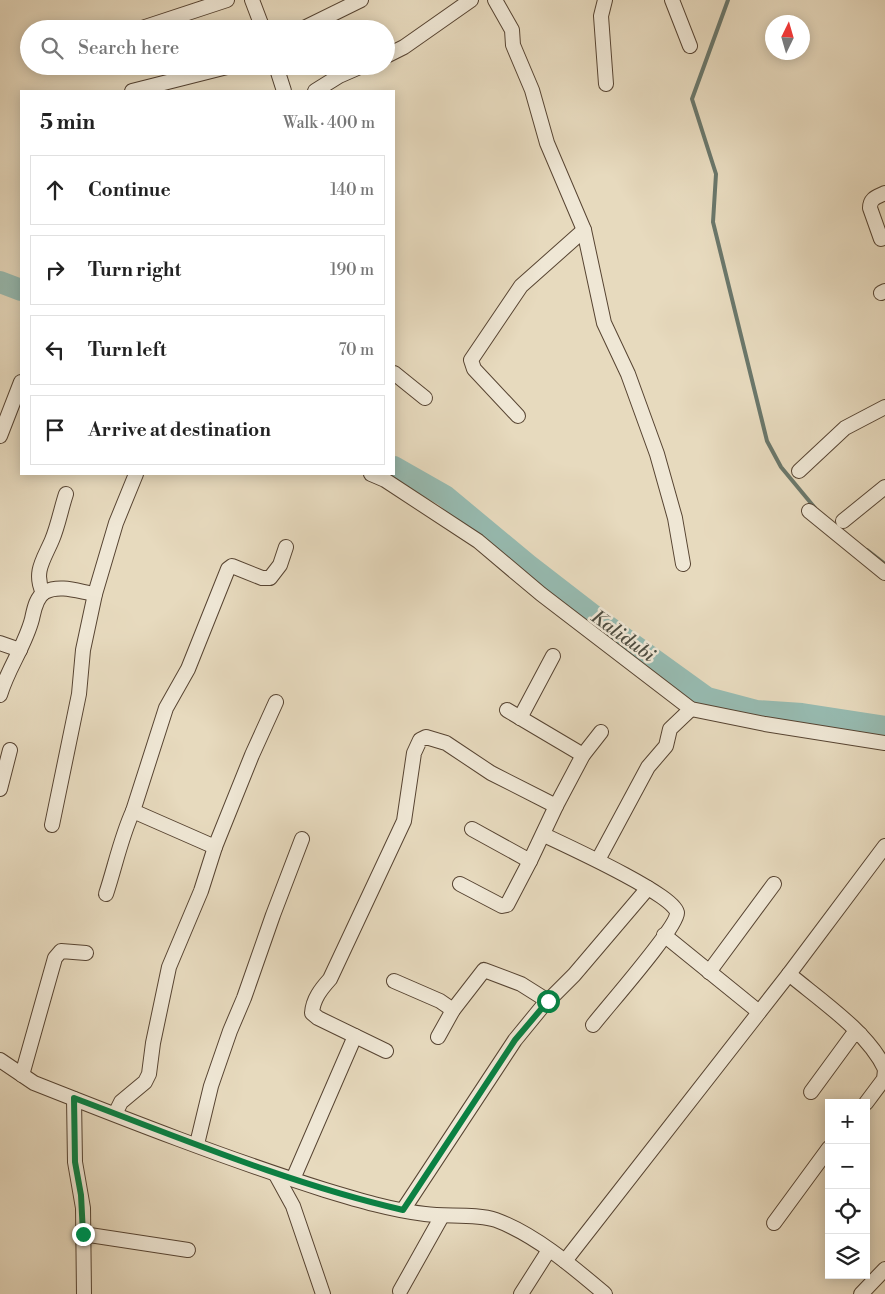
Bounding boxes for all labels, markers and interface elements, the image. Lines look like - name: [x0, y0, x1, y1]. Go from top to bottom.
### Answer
- north arrow: [765, 15, 810, 60]
- search box: [20, 20, 395, 75]
- icon: search: [38, 34, 66, 62]
- text: Search here: [78, 36, 179, 60]
- text: 5 min: [40, 110, 95, 136]
- text: Walk · 400 m: [283, 113, 375, 133]
- icon: ahead: [41, 176, 69, 204]
- text: Continue: [88, 178, 171, 202]
- text: 140 m: [330, 180, 374, 200]
- icon: right: [41, 256, 69, 284]
- text: Turn right: [88, 258, 181, 282]
- text: 190 m: [330, 260, 374, 280]
- icon: left: [41, 336, 69, 364]
- text: Turn left: [88, 338, 167, 362]
- text: 70 m: [338, 340, 374, 360]
- icon: arrive: [41, 416, 69, 444]
- text: Arrive at destination: [88, 418, 271, 442]
- water label: Kalidubi: [586, 605, 660, 667]
- route start: [537, 990, 560, 1013]
- map controls: [825, 1099, 870, 1279]
- button: +: [825, 1099, 870, 1144]
- button: −: [825, 1144, 870, 1189]
- button: locate: [825, 1189, 870, 1234]
- route end: [72, 1223, 95, 1246]
- button: layers: [825, 1234, 870, 1279]

